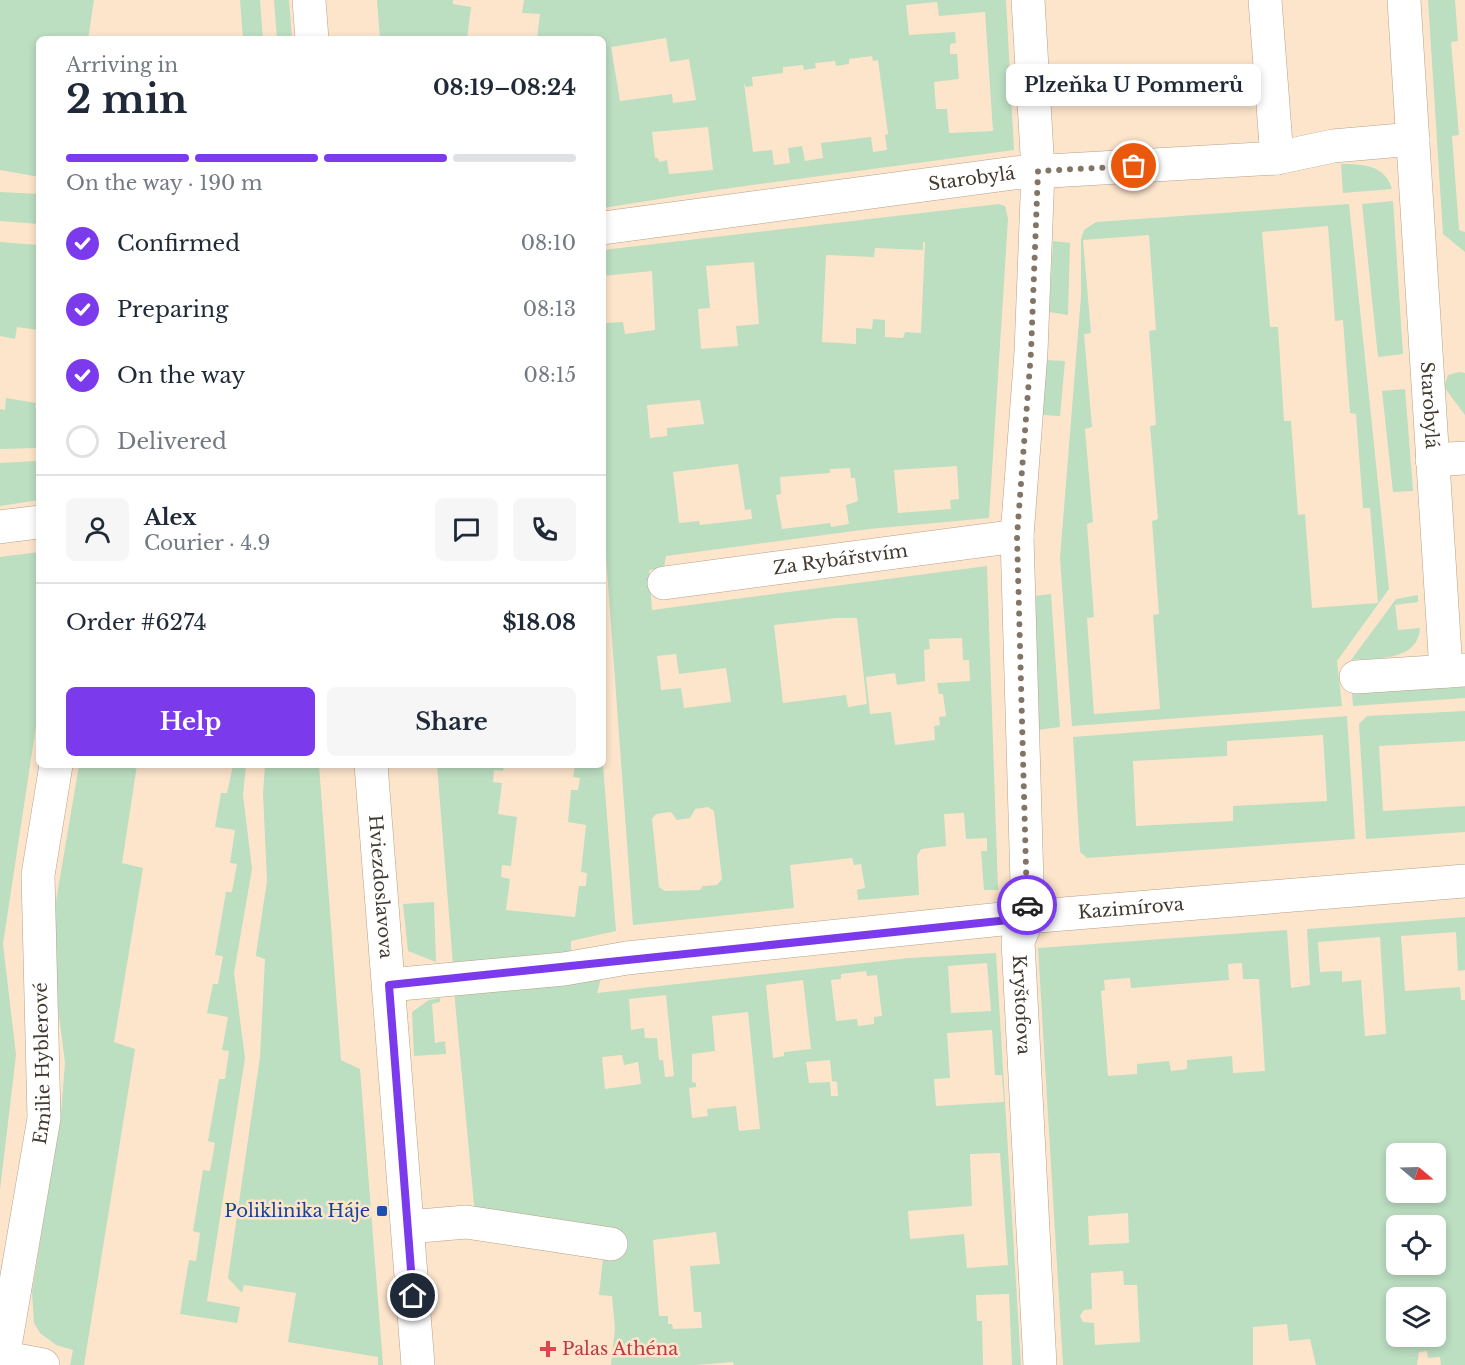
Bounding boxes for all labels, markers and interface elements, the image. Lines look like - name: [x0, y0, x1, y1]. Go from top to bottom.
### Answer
- text: Arriving in: [66, 53, 178, 77]
- callout: Plzeňka U Pommerů: [1006, 64, 1262, 106]
- text: Plzeňka U Pommerů: [1024, 73, 1243, 97]
- text: 08:19–08:24: [433, 74, 576, 101]
- text: 2 min: [66, 75, 187, 124]
- pin: [1108, 140, 1159, 191]
- icon: bag: [1117, 149, 1150, 182]
- street label: Starobylá: [927, 162, 1016, 195]
- text: On the way · 190 m: [66, 171, 263, 195]
- icon: check: [66, 227, 99, 260]
- text: Confirmed: [117, 230, 240, 257]
- text: 08:10: [521, 231, 576, 255]
- icon: check: [66, 293, 99, 326]
- text: Preparing: [117, 296, 228, 323]
- text: 08:13: [523, 297, 576, 321]
- icon: check: [66, 359, 99, 392]
- street label: Starobylá: [1416, 361, 1443, 449]
- text: On the way: [117, 362, 245, 389]
- text: 08:15: [524, 363, 576, 387]
- text: Delivered: [117, 428, 227, 455]
- button: person: [66, 498, 129, 561]
- button: chat: [435, 498, 498, 561]
- button: phone: [513, 498, 576, 561]
- text: Alex: [144, 504, 197, 531]
- text: Courier · 4.9: [144, 531, 270, 555]
- street label: Za Rybářstvím: [772, 540, 909, 579]
- text: Order #6274: [66, 609, 207, 636]
- text: $18.08: [502, 609, 576, 636]
- button: Help: [66, 687, 315, 756]
- button: Share: [327, 687, 576, 756]
- street label: Hviezdoslavova: [364, 814, 397, 959]
- courier: [997, 875, 1057, 935]
- icon: car: [1011, 889, 1044, 922]
- street label: Kazimírova: [1077, 893, 1185, 924]
- street label: Kryštofova: [1008, 954, 1035, 1055]
- street label: Emilie Hyblerové: [29, 982, 56, 1146]
- north arrow: [1386, 1143, 1446, 1203]
- map controls: [1386, 1143, 1446, 1347]
- place label: Poliklinika Háje: [224, 1200, 370, 1222]
- marker: Poliklinika Háje: [375, 1204, 389, 1218]
- button: locate: [1386, 1215, 1446, 1275]
- pin: [387, 1270, 438, 1321]
- icon: home: [396, 1279, 429, 1312]
- button: layers: [1386, 1287, 1446, 1347]
- place label: Palas Athéna: [562, 1338, 678, 1360]
- marker: Palas Athéna: [539, 1340, 557, 1358]

